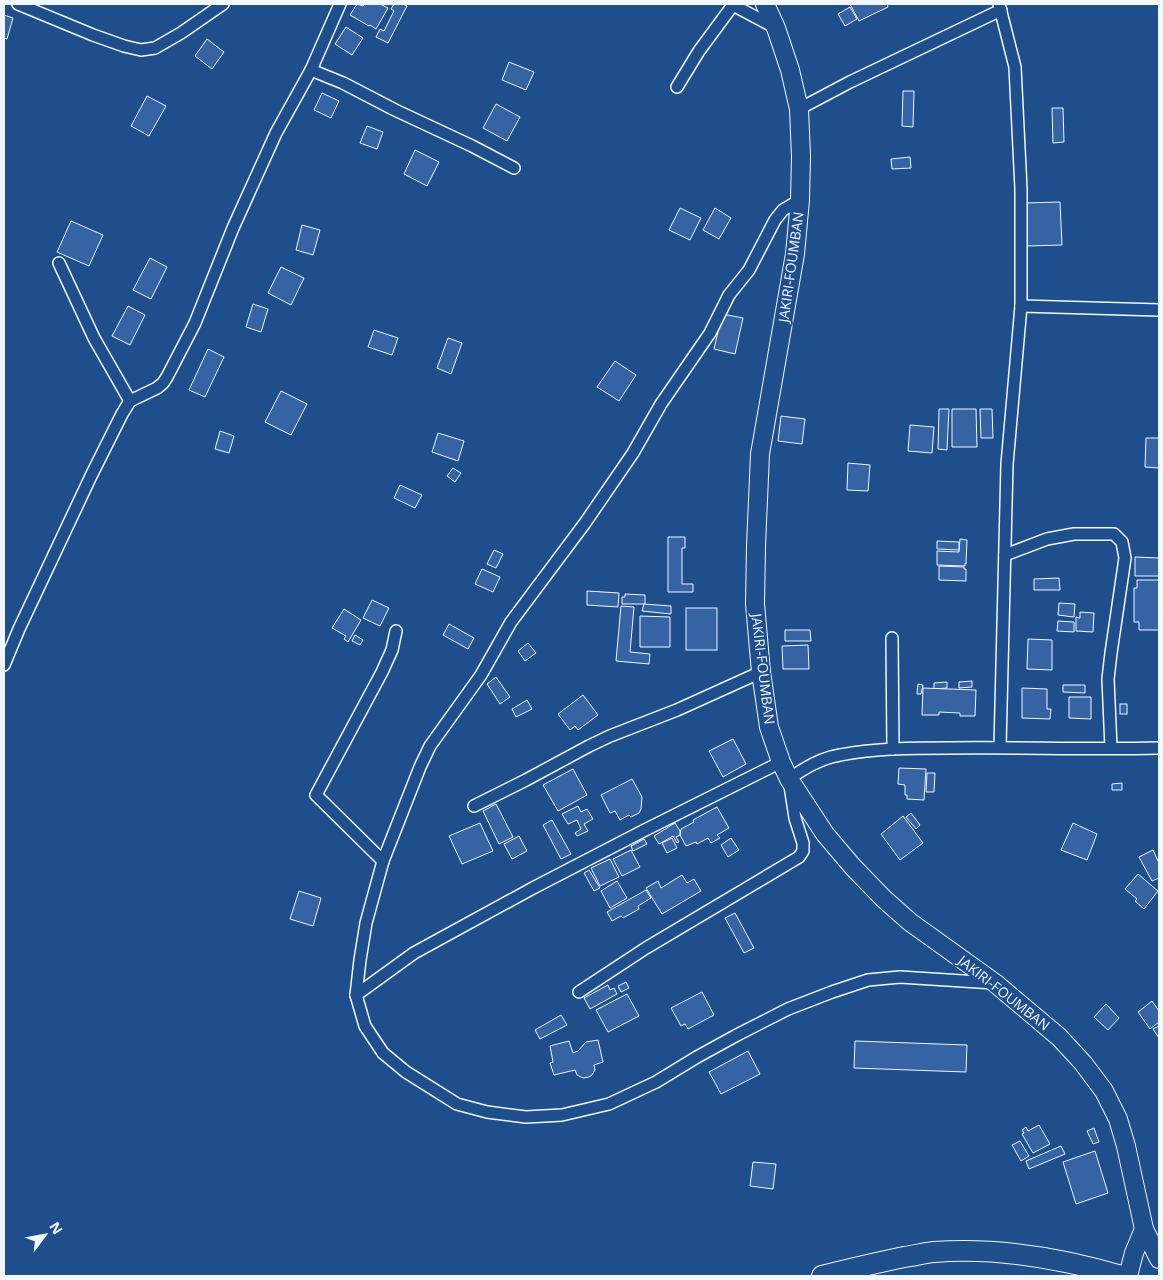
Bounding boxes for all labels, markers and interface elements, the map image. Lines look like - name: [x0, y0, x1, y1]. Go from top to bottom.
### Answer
- street label: JAKIRI-FOUMBAN: [773, 210, 808, 325]
- street label: JAKIRI-FOUMBAN: [747, 610, 780, 725]
- street label: JAKIRI-FOUMBAN: [953, 950, 1054, 1034]
- north arrow: [20, 1210, 70, 1260]
- text: N: [45, 1218, 68, 1238]

